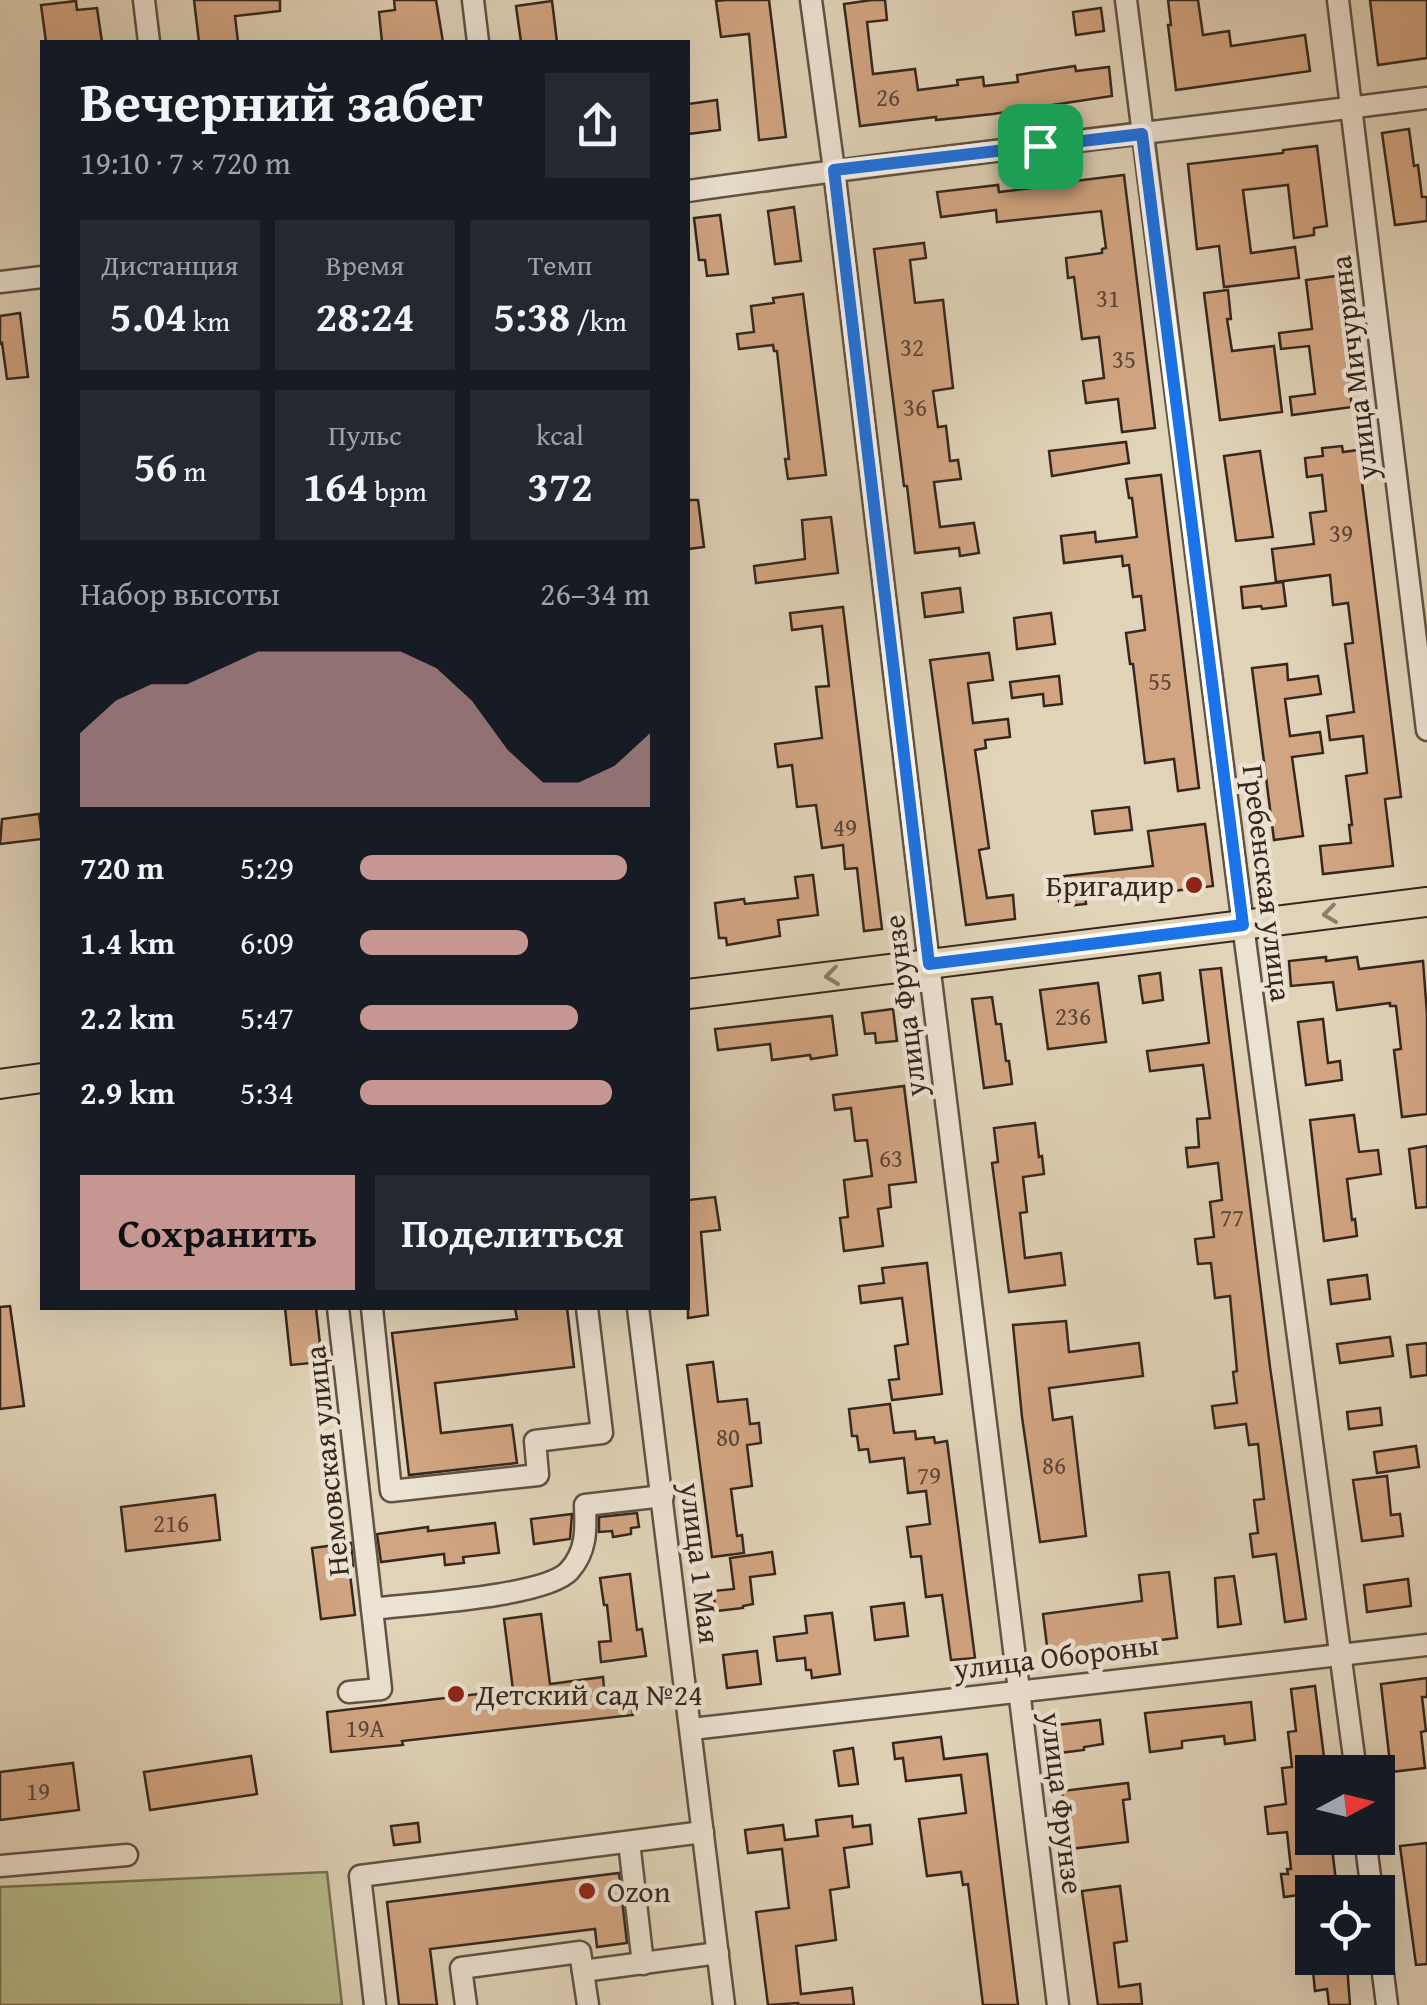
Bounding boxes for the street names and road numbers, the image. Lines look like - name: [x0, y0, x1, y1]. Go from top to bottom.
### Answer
- street label: улица Мичурина: [1317, 252, 1389, 484]
- street label: Гребенская улица: [1232, 762, 1304, 1004]
- street label: улица Фрунзе: [871, 912, 937, 1101]
- street label: Немовская улица: [292, 1343, 360, 1578]
- street label: улица 1 Мая: [669, 1479, 733, 1646]
- street label: улица Обороны: [950, 1622, 1161, 1691]
- street label: улица Фрунзе: [1030, 1708, 1096, 1897]

